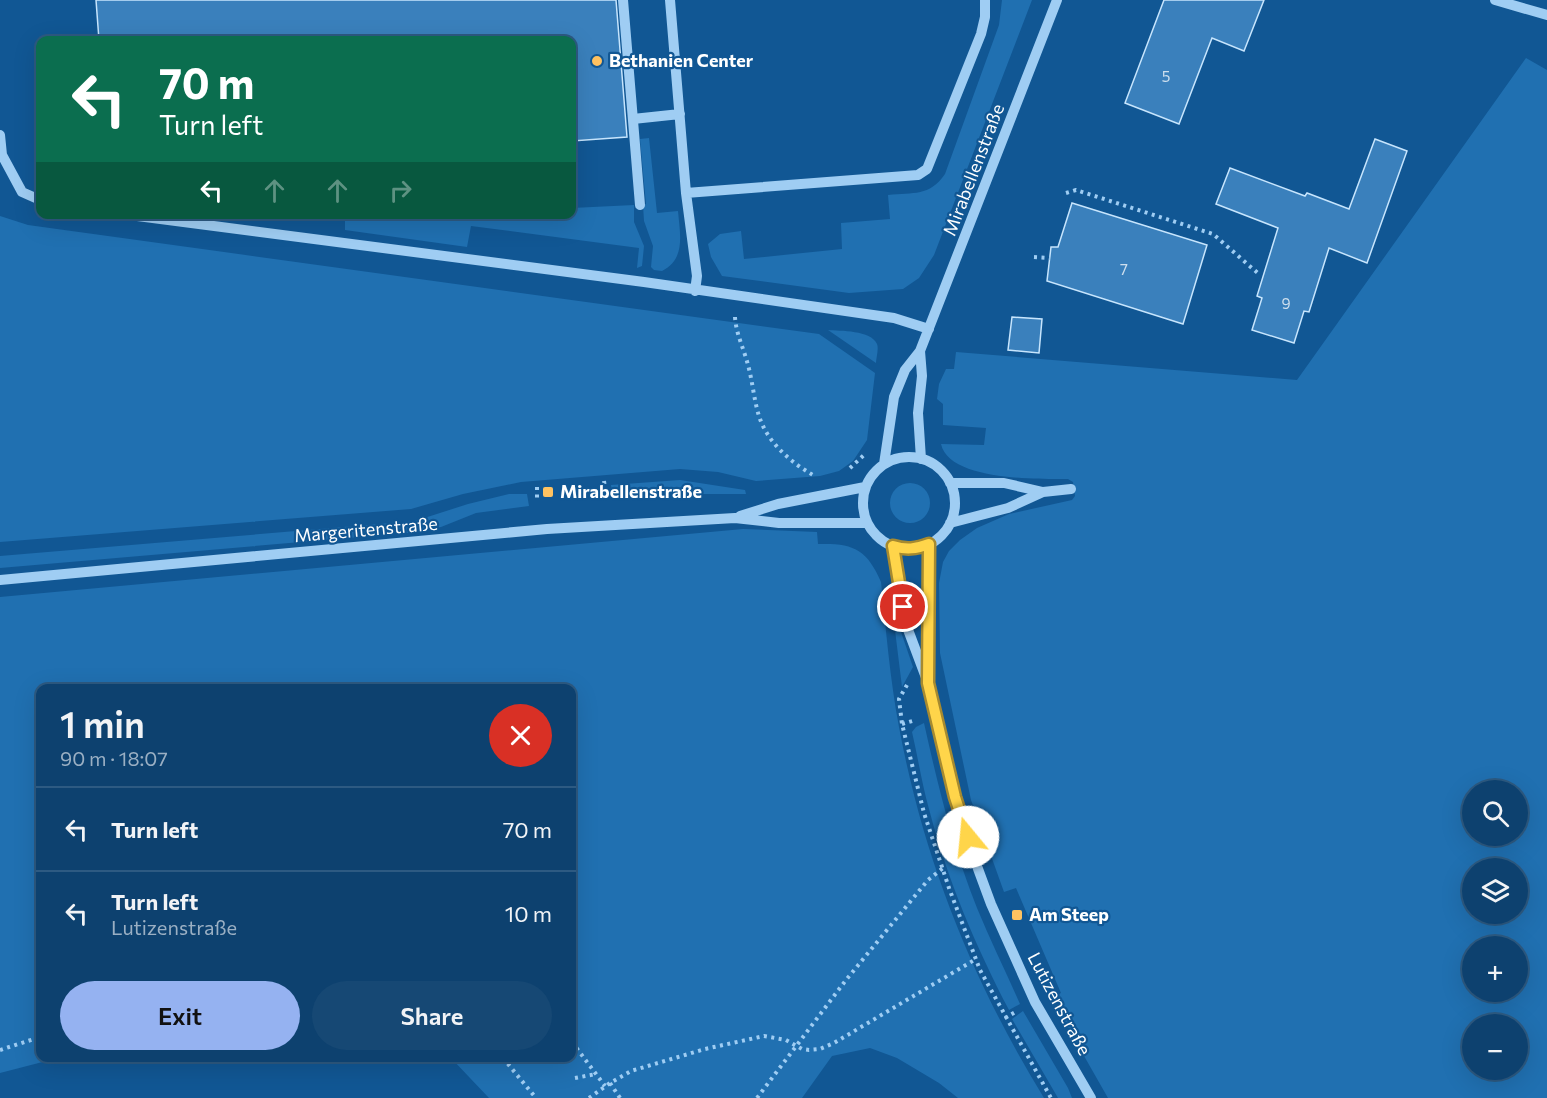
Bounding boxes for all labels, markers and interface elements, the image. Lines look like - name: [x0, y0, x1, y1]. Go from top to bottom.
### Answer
- place label: Bethanien Center: [609, 49, 754, 71]
- marker: Bethanien Center: [590, 54, 604, 68]
- text: 70 m: [159, 56, 254, 108]
- icon: left: [60, 60, 138, 138]
- house number: 5: [1162, 67, 1170, 85]
- street label: Mirabellenstraße: [938, 100, 1008, 239]
- text: Turn left: [159, 108, 263, 141]
- icon: left: [195, 174, 228, 207]
- icon: ahead: [258, 174, 291, 207]
- icon: ahead: [321, 174, 354, 207]
- icon: right: [384, 174, 417, 207]
- house number: 7: [1120, 260, 1128, 278]
- house number: 9: [1281, 294, 1291, 312]
- place label: Mirabellenstraße: [560, 480, 702, 502]
- marker: Mirabellenstraße: [541, 485, 555, 499]
- street label: Margeritenstraße: [293, 512, 439, 546]
- pin: [877, 581, 928, 632]
- icon: arrive: [886, 590, 919, 623]
- text: 1 min: [60, 701, 145, 745]
- button: close: [489, 704, 552, 767]
- text: 90 m · 18:07: [60, 746, 168, 770]
- map controls: [1462, 780, 1528, 1080]
- button: search: [1462, 780, 1528, 846]
- position arrow: [936, 805, 1000, 869]
- icon: left: [60, 813, 93, 846]
- text: Turn left: [111, 816, 198, 843]
- text: 70 m: [503, 816, 552, 843]
- button: layers: [1462, 858, 1528, 924]
- text: Turn left: [111, 888, 198, 915]
- icon: left: [60, 897, 93, 930]
- text: 10 m: [505, 900, 552, 927]
- place label: Am Steep: [1029, 903, 1109, 925]
- marker: Am Steep: [1010, 908, 1024, 922]
- text: Lutizenstraße: [111, 915, 237, 939]
- button: +: [1462, 936, 1528, 1002]
- street label: Lutizenstraße: [1024, 948, 1096, 1059]
- button: Exit: [60, 981, 300, 1050]
- button: Share: [312, 981, 552, 1050]
- button: −: [1462, 1014, 1528, 1080]

